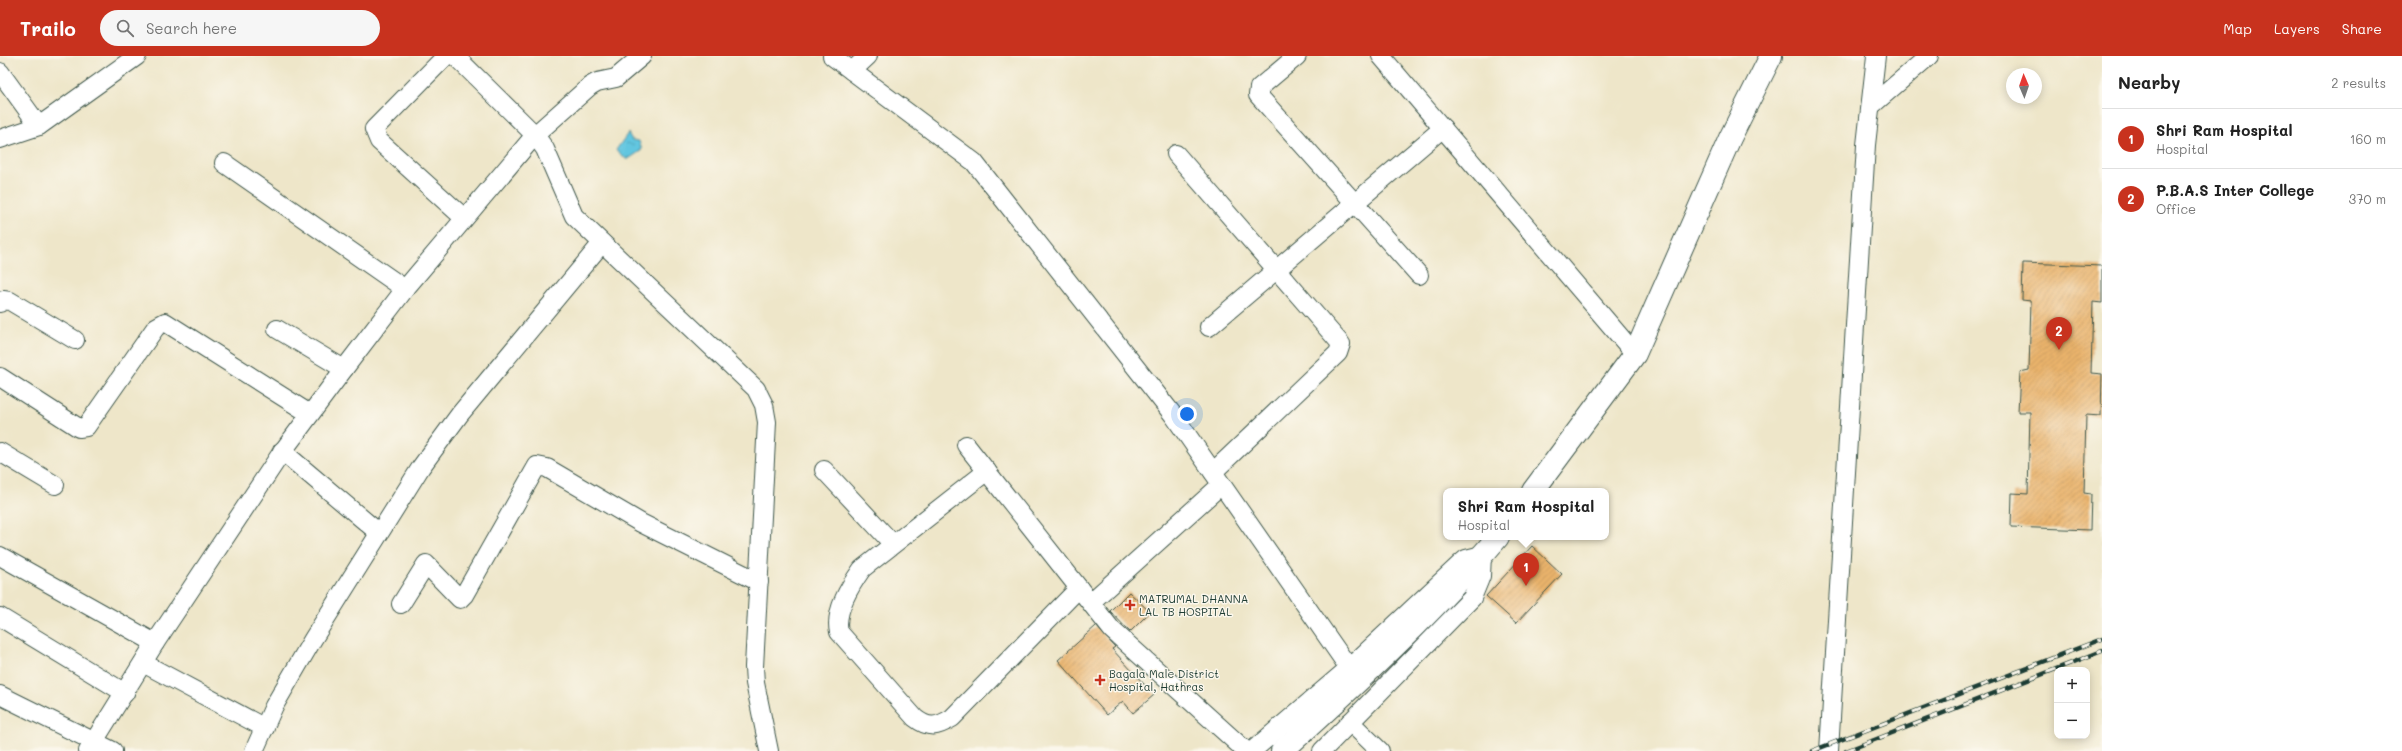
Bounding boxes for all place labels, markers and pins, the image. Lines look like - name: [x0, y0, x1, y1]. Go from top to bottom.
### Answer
- pin: 2: [2046, 317, 2072, 350]
- pin: 1: [1513, 553, 1539, 586]
- place label: MATRUMAL DHANNA LAL TB HOSPITAL: [1139, 591, 1248, 619]
- marker: MATRUMAL DHANNA LAL TB HOSPITAL: [1124, 599, 1136, 611]
- place label: Bagala Male District Hospital, Hathras: [1109, 666, 1219, 694]
- marker: Bagala Male District Hospital, Hathras: [1094, 674, 1106, 686]

